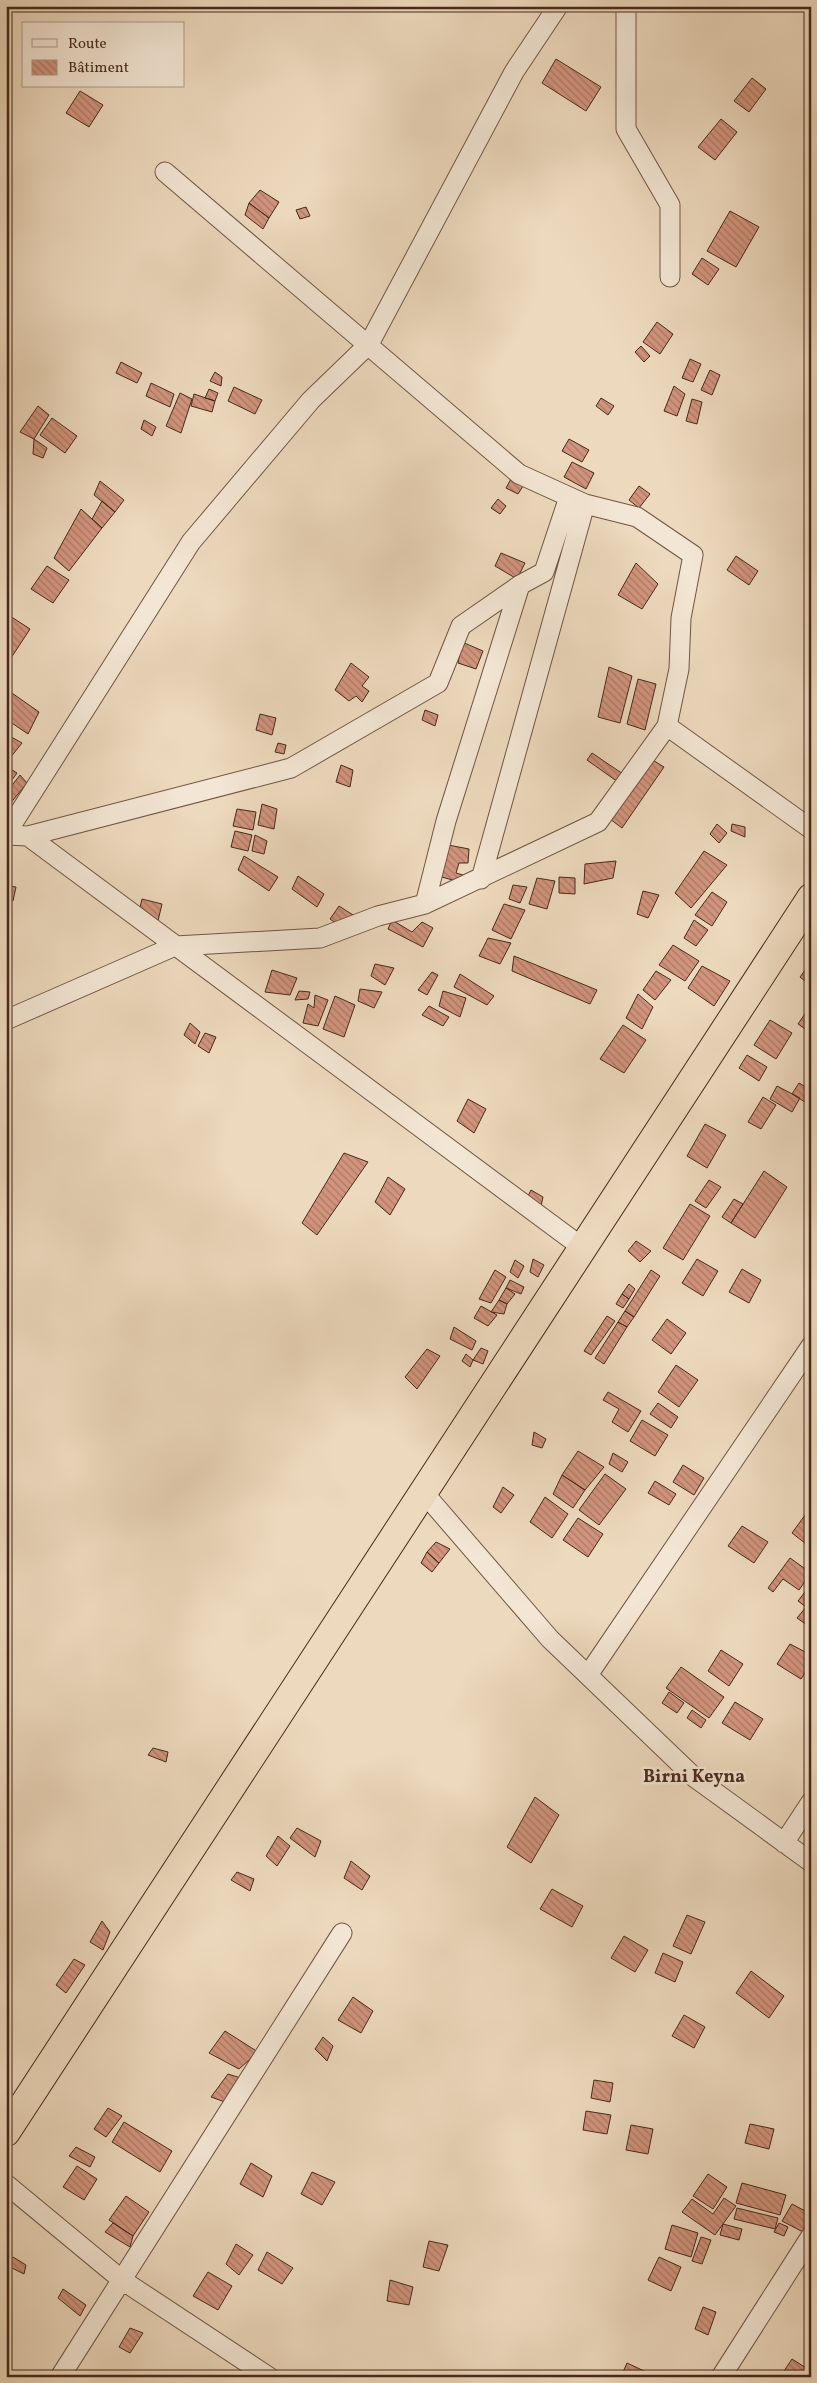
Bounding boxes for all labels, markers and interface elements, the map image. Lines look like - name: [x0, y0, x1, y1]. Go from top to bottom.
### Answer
- legend: [22, 22, 185, 88]
- text: Route: [68, 34, 107, 55]
- text: Bâtiment: [68, 58, 129, 79]
- district label: Birni Keyna: [643, 1765, 745, 1790]

